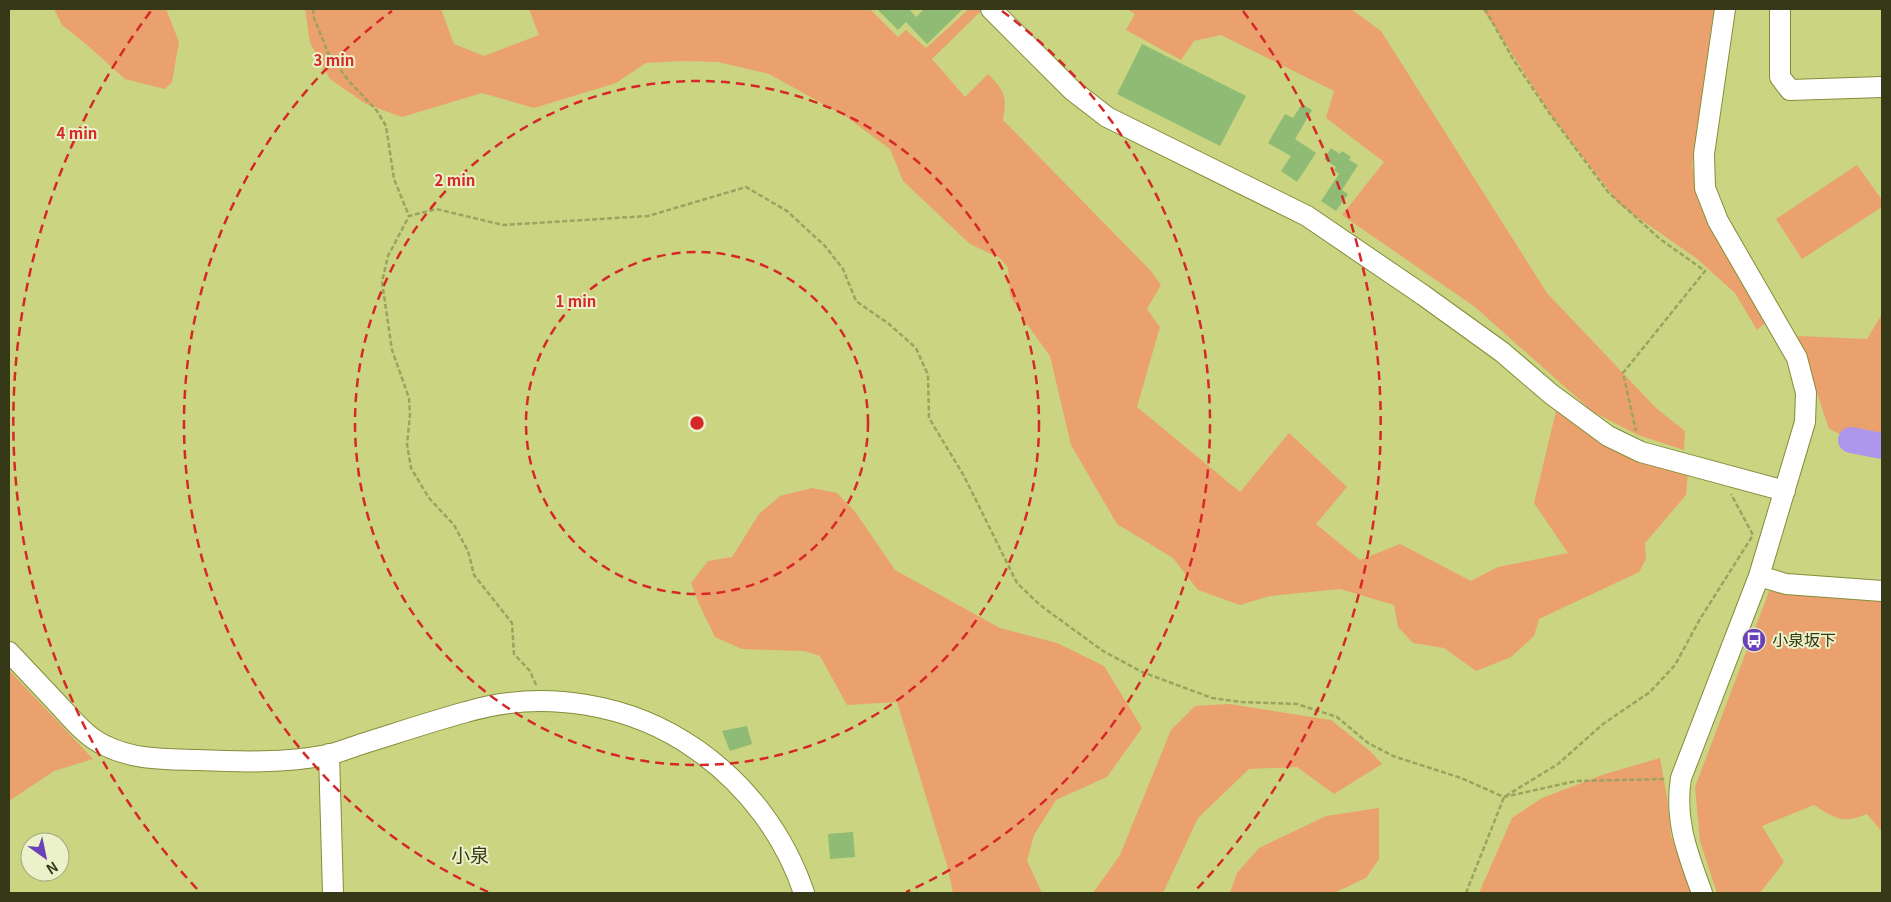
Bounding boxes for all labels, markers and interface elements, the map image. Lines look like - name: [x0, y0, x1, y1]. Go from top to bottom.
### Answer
- text: 3 min: [314, 49, 354, 70]
- text: 4 min: [57, 122, 97, 143]
- text: 2 min: [435, 169, 475, 190]
- text: 1 min: [556, 290, 596, 311]
- centre of rings: [688, 414, 706, 432]
- bus stop icon: 小泉坂下: [1741, 627, 1767, 653]
- place label: 小泉坂下: [1772, 627, 1836, 651]
- north arrow: [20, 832, 70, 882]
- district label: 小泉: [451, 840, 489, 867]
- text: N: [43, 857, 62, 880]

